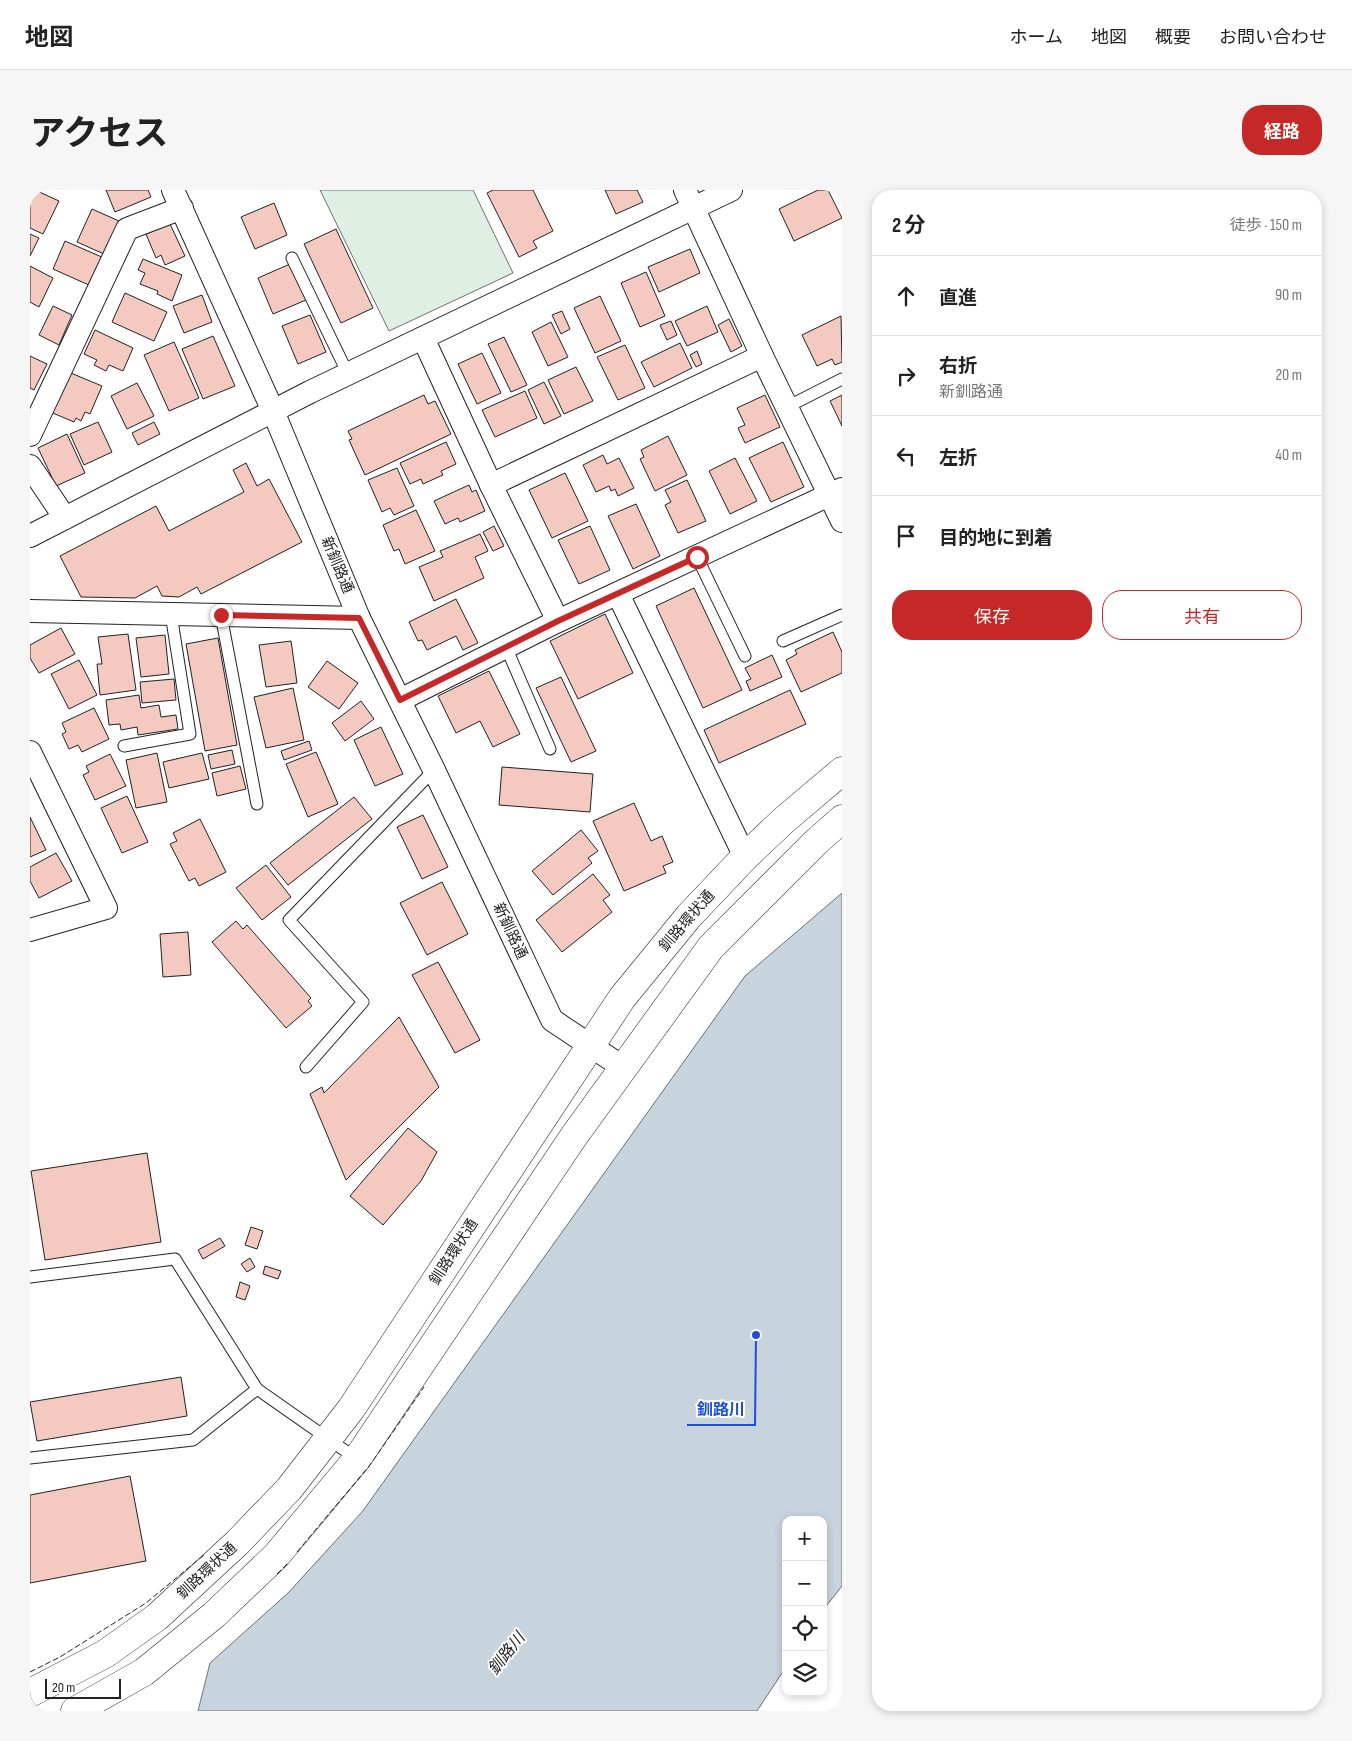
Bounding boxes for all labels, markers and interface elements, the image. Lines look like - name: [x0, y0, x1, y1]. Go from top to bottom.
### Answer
- text: 地図: [25, 23, 73, 52]
- text: ホーム: [1010, 27, 1063, 48]
- text: 地図: [1091, 27, 1127, 48]
- text: 概要: [1155, 27, 1191, 48]
- text: お問い合わせ: [1219, 27, 1327, 48]
- button: 経路: [1242, 105, 1322, 155]
- text: アクセス: [30, 113, 168, 156]
- text: 2 分: [892, 213, 925, 238]
- text: 徒歩 · 150 m: [1230, 216, 1302, 235]
- icon: ahead: [892, 282, 920, 310]
- text: 90 m: [1275, 286, 1302, 305]
- text: 直進: [939, 287, 977, 310]
- text: 右折: [939, 355, 977, 378]
- icon: right: [892, 362, 920, 390]
- text: 20 m: [1275, 366, 1302, 385]
- text: 新釧路通: [939, 383, 1003, 402]
- icon: left: [892, 442, 920, 470]
- text: 40 m: [1275, 446, 1302, 465]
- text: 左折: [939, 447, 977, 470]
- icon: arrive: [892, 522, 920, 550]
- text: 目的地に到着: [939, 527, 1053, 550]
- street label: 新釧路通: [317, 534, 357, 596]
- route start: [686, 546, 709, 569]
- button: 保存: [892, 590, 1092, 640]
- button: 共有: [1102, 590, 1302, 640]
- route end: [210, 604, 233, 627]
- street label: 釧路環状通: [655, 886, 719, 956]
- street label: 新釧路通: [489, 900, 531, 962]
- street label: 釧路環状通: [426, 1215, 482, 1289]
- callout: 釧路川: [687, 1394, 755, 1425]
- text: 釧路川: [697, 1401, 745, 1420]
- map controls: [782, 1516, 827, 1696]
- button: +: [782, 1516, 827, 1561]
- street label: 釧路環状通: [173, 1538, 241, 1604]
- button: −: [782, 1561, 827, 1606]
- button: locate: [782, 1606, 827, 1651]
- water label: 釧路川: [485, 1628, 530, 1679]
- button: layers: [782, 1651, 827, 1696]
- scale bar: [45, 1676, 121, 1699]
- text: 20 m: [52, 1679, 75, 1696]

